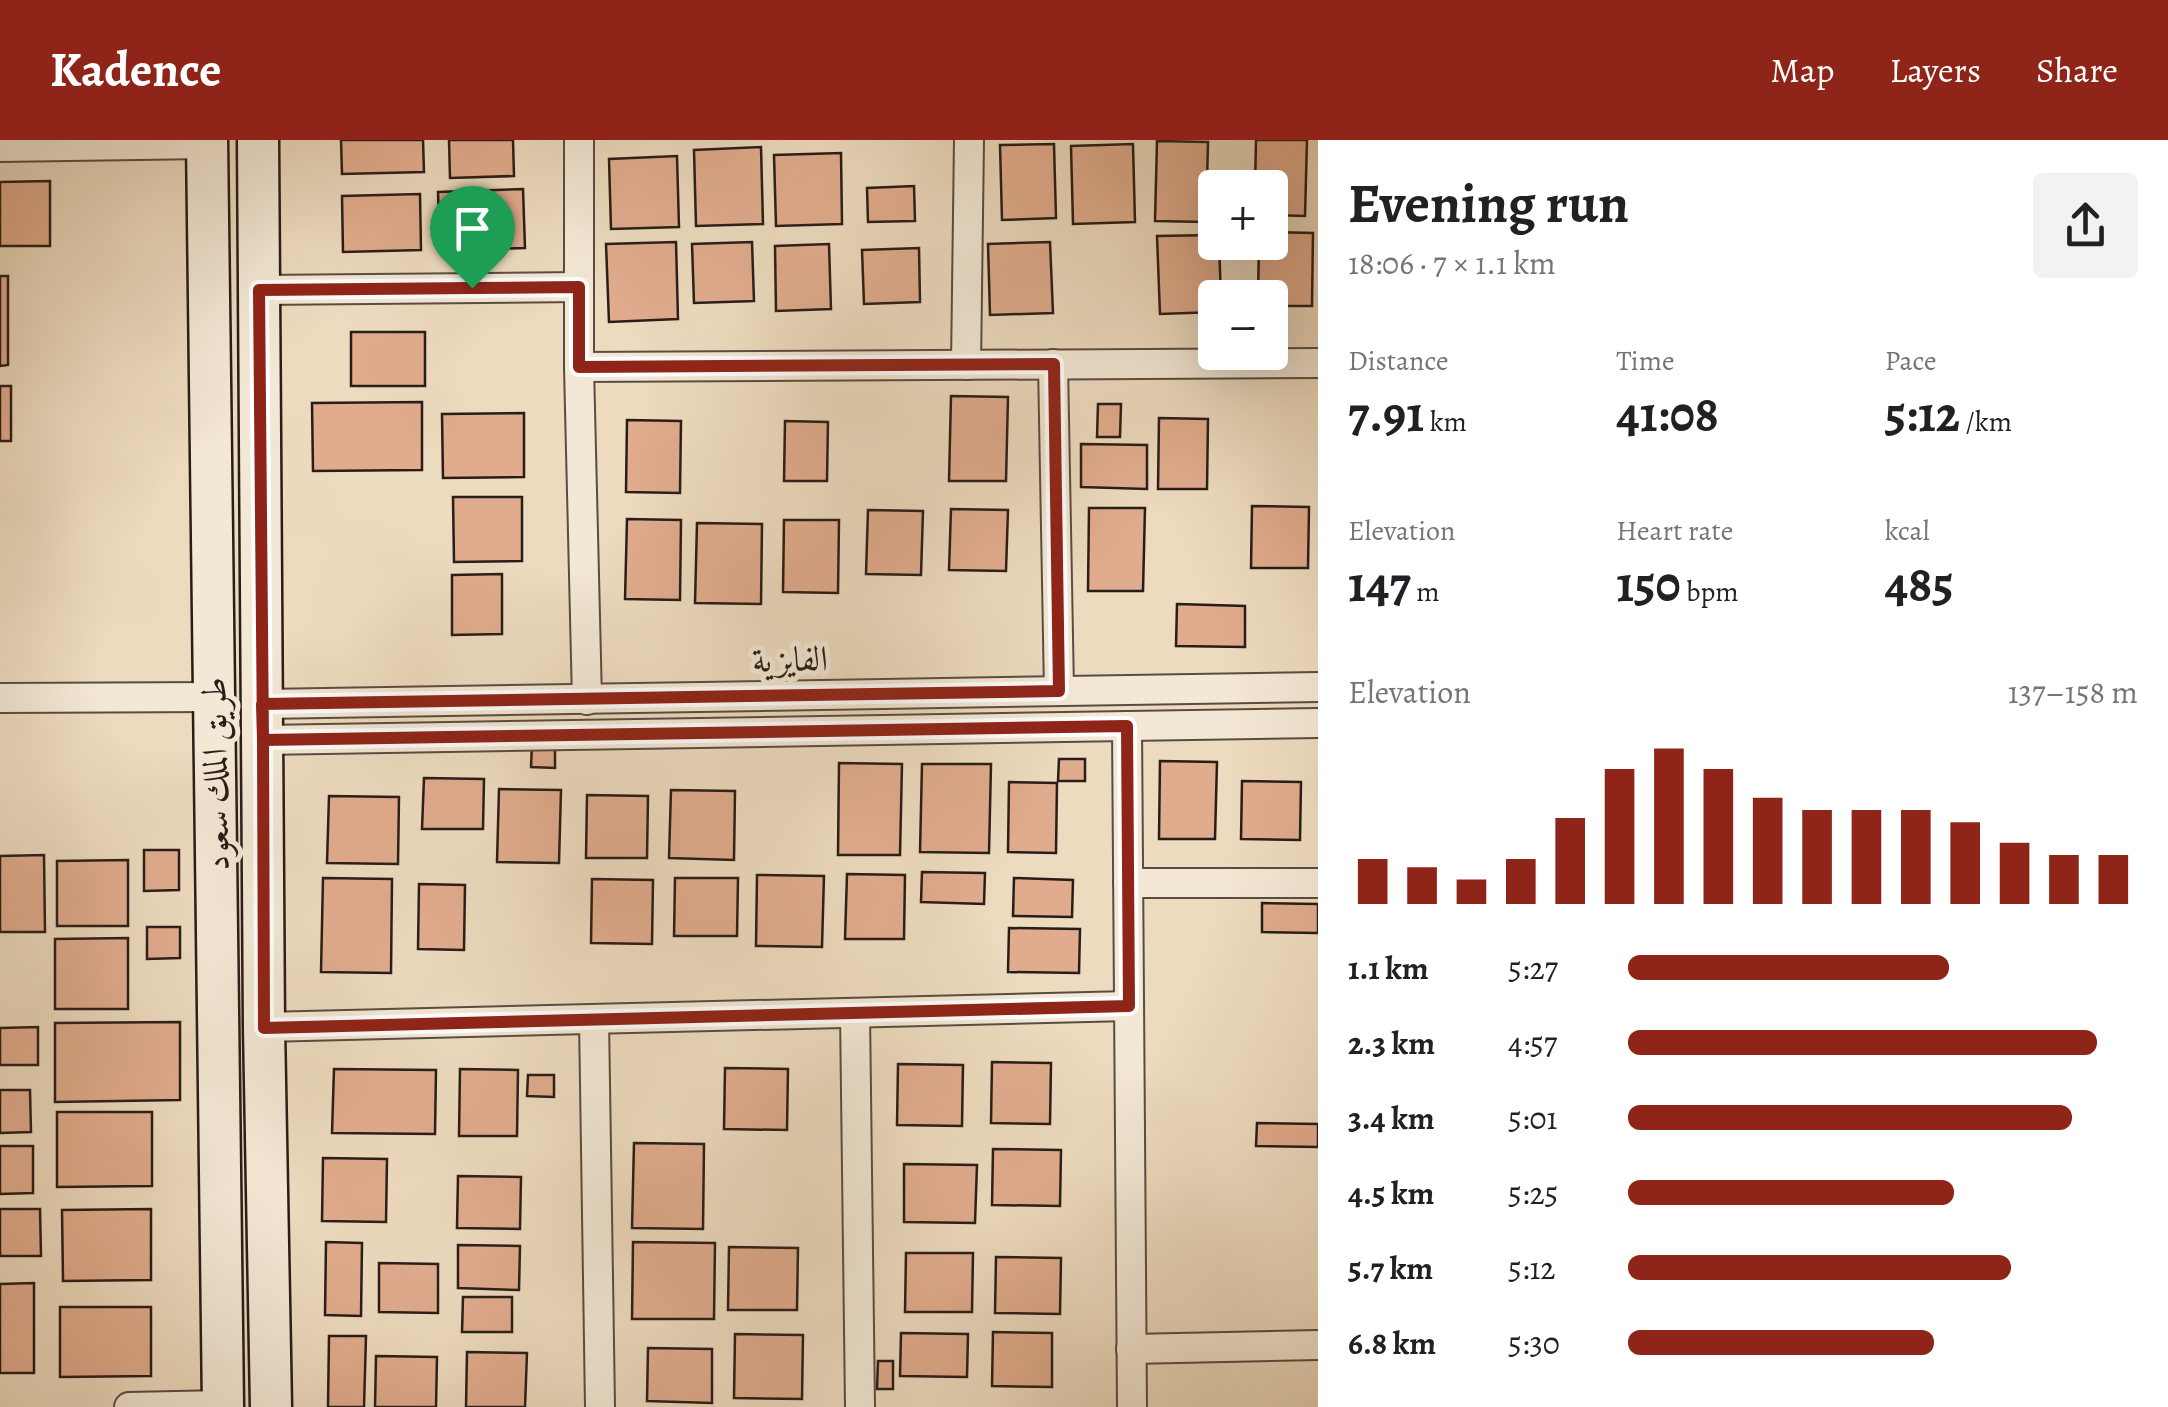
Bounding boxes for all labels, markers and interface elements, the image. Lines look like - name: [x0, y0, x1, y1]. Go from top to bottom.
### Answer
- text: Kadence: [50, 37, 221, 103]
- text: Map: [1770, 46, 1834, 94]
- text: Layers: [1889, 46, 1981, 94]
- text: Share: [2036, 46, 2118, 94]
- text: Evening run: [1348, 166, 1629, 241]
- map controls: [1198, 170, 1288, 370]
- button: +: [1198, 170, 1288, 260]
- button: share: [2033, 173, 2138, 278]
- pin: [430, 186, 515, 289]
- icon: arrive: [445, 201, 500, 256]
- text: 18:06 · 7 × 1.1 km: [1348, 241, 1556, 285]
- button: −: [1198, 280, 1288, 370]
- text: Distance: [1348, 342, 1448, 380]
- text: Time: [1616, 342, 1675, 380]
- text: Pace: [1885, 342, 1937, 380]
- text: 7.91: [1348, 380, 1424, 448]
- text: 41:08: [1616, 380, 1719, 448]
- text: 5:12: [1885, 380, 1960, 448]
- text: km: [1424, 403, 1467, 441]
- text: /km: [1960, 403, 2012, 441]
- text: Elevation: [1348, 512, 1455, 550]
- text: Heart rate: [1616, 512, 1733, 550]
- text: kcal: [1885, 512, 1930, 550]
- text: 147: [1348, 550, 1411, 618]
- text: 150: [1616, 550, 1681, 618]
- text: 485: [1885, 550, 1954, 618]
- text: m: [1411, 573, 1440, 611]
- text: bpm: [1681, 573, 1739, 611]
- street label: الفايزية: [752, 634, 828, 684]
- text: Elevation: [1348, 670, 1471, 714]
- text: 137–158 m: [2008, 670, 2138, 714]
- street label: طريق الملك سعود: [189, 677, 241, 871]
- text: 1.1 km: [1348, 946, 1429, 990]
- text: 5:27: [1508, 946, 1558, 990]
- text: 2.3 km: [1348, 1021, 1435, 1065]
- text: 4:57: [1508, 1021, 1557, 1065]
- text: 3.4 km: [1348, 1096, 1435, 1140]
- text: 5:01: [1508, 1096, 1557, 1140]
- text: 4.5 km: [1348, 1171, 1434, 1215]
- text: 5:25: [1508, 1171, 1558, 1215]
- text: 5.7 km: [1348, 1246, 1433, 1290]
- text: 5:12: [1508, 1246, 1556, 1290]
- text: 6.8 km: [1348, 1321, 1436, 1365]
- text: 5:30: [1508, 1321, 1560, 1365]

